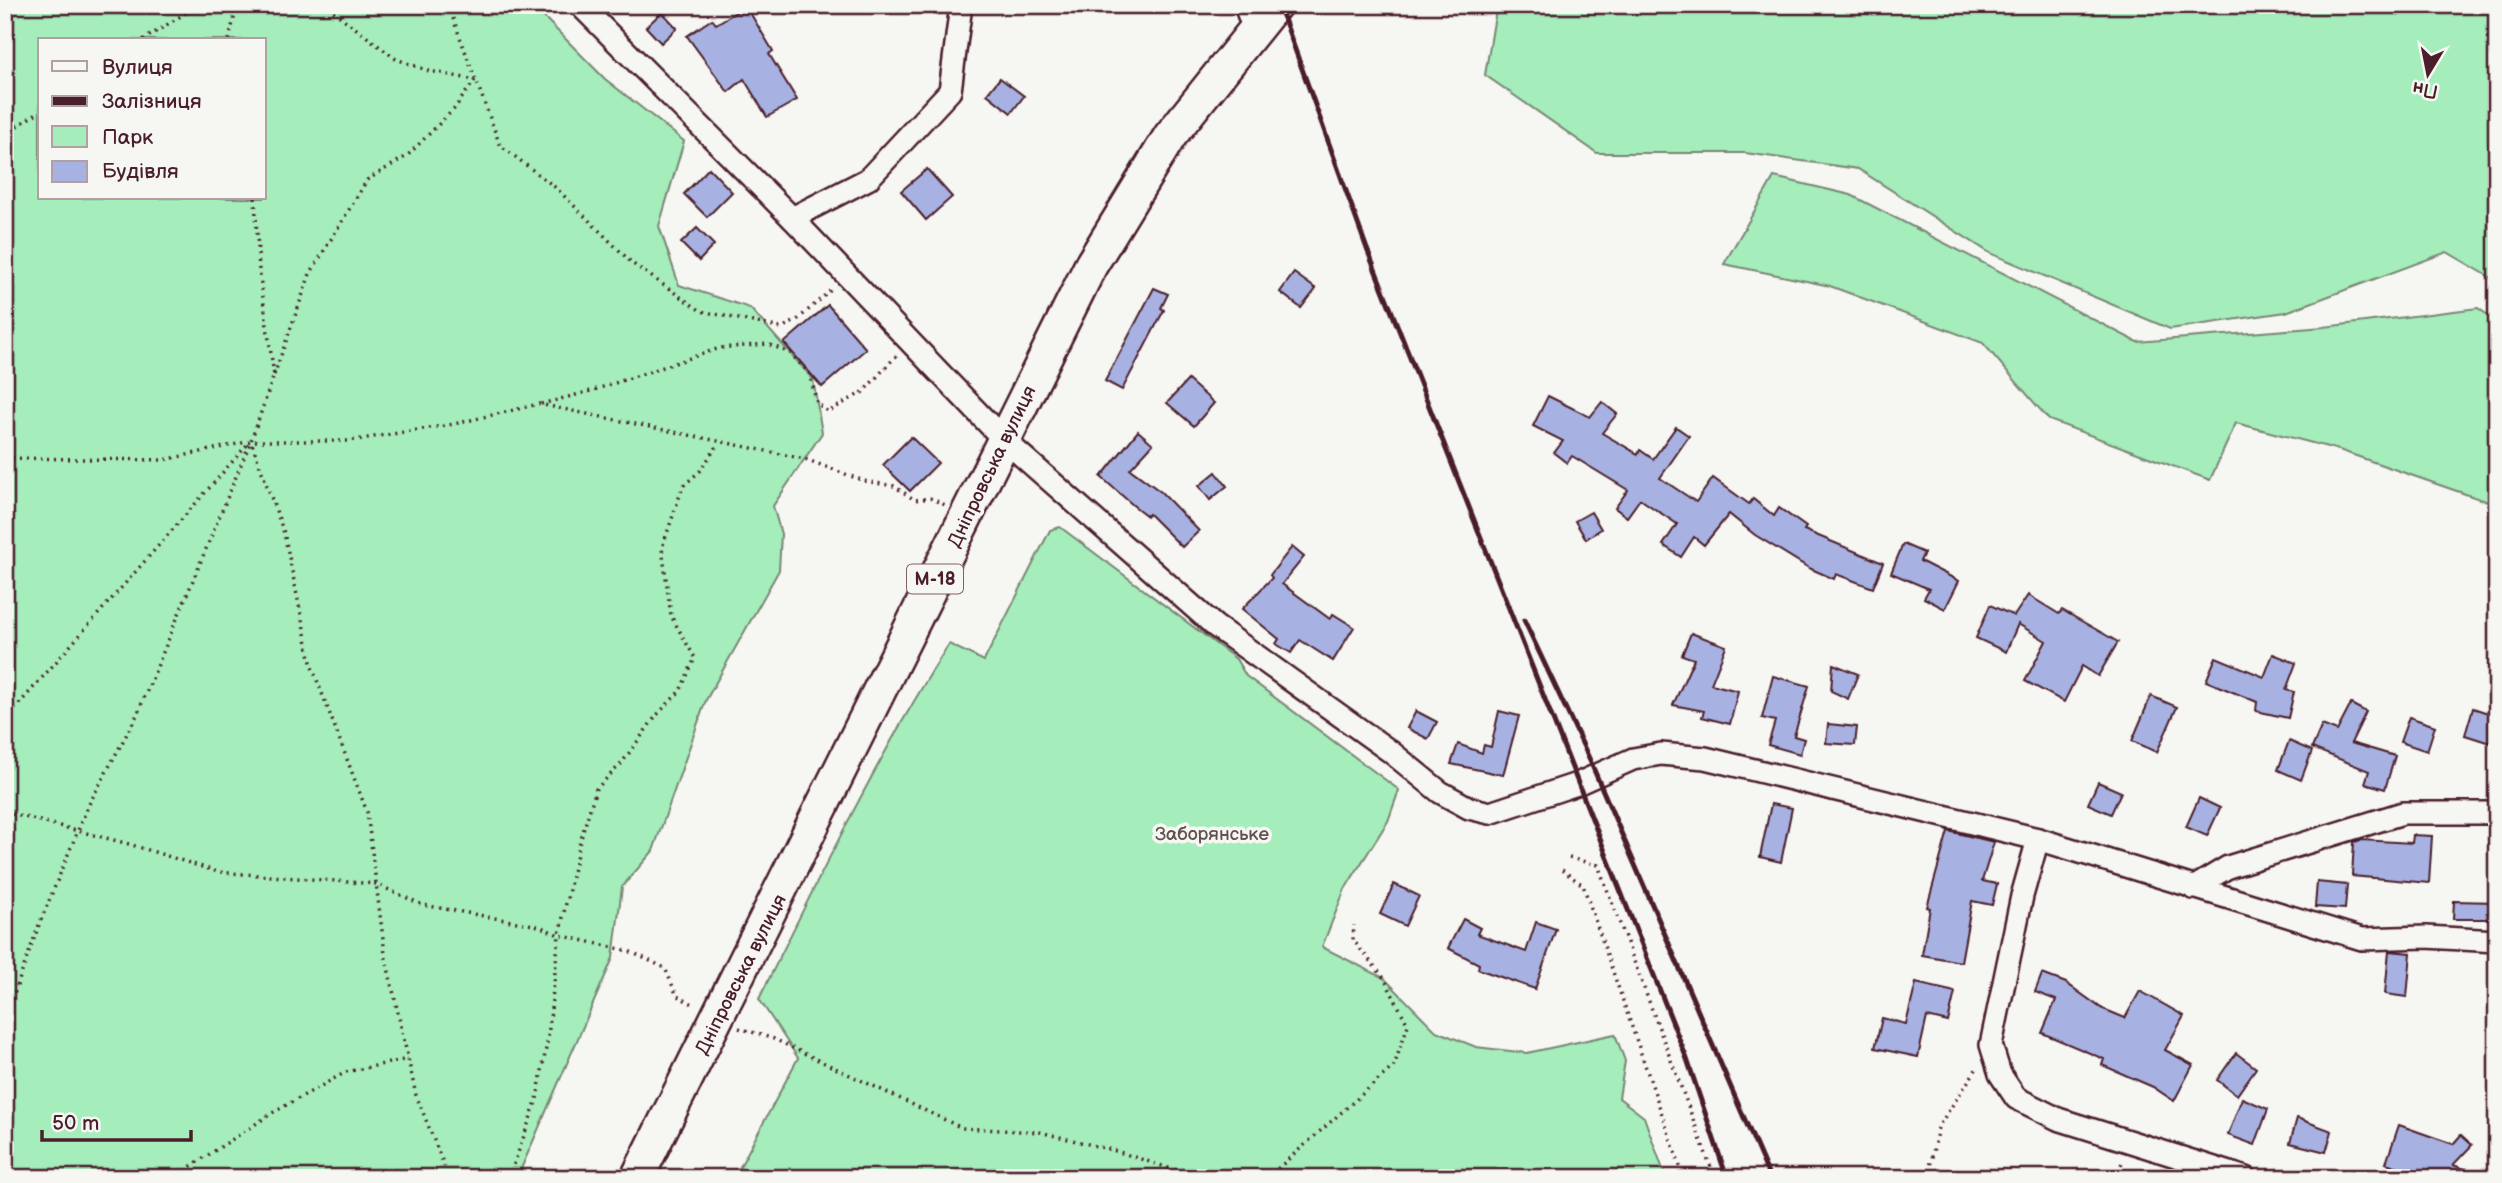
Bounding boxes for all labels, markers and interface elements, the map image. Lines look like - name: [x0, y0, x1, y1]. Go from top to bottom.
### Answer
- legend: [38, 38, 266, 200]
- north arrow: [2394, 38, 2464, 108]
- text: Вулиця: [102, 55, 173, 80]
- text: Пн: [2411, 76, 2440, 103]
- text: Залізниця: [102, 89, 202, 114]
- text: Парк: [102, 125, 153, 150]
- text: Будівля: [102, 159, 179, 184]
- street label: Дніпровська вулиця: [943, 382, 1042, 551]
- road number: М-18: [907, 564, 963, 594]
- park label: Заборянське: [1155, 823, 1269, 846]
- street label: Дніпровська вулиця: [691, 891, 792, 1059]
- scale bar: [42, 1099, 191, 1143]
- text: 50 m: [52, 1111, 99, 1136]

